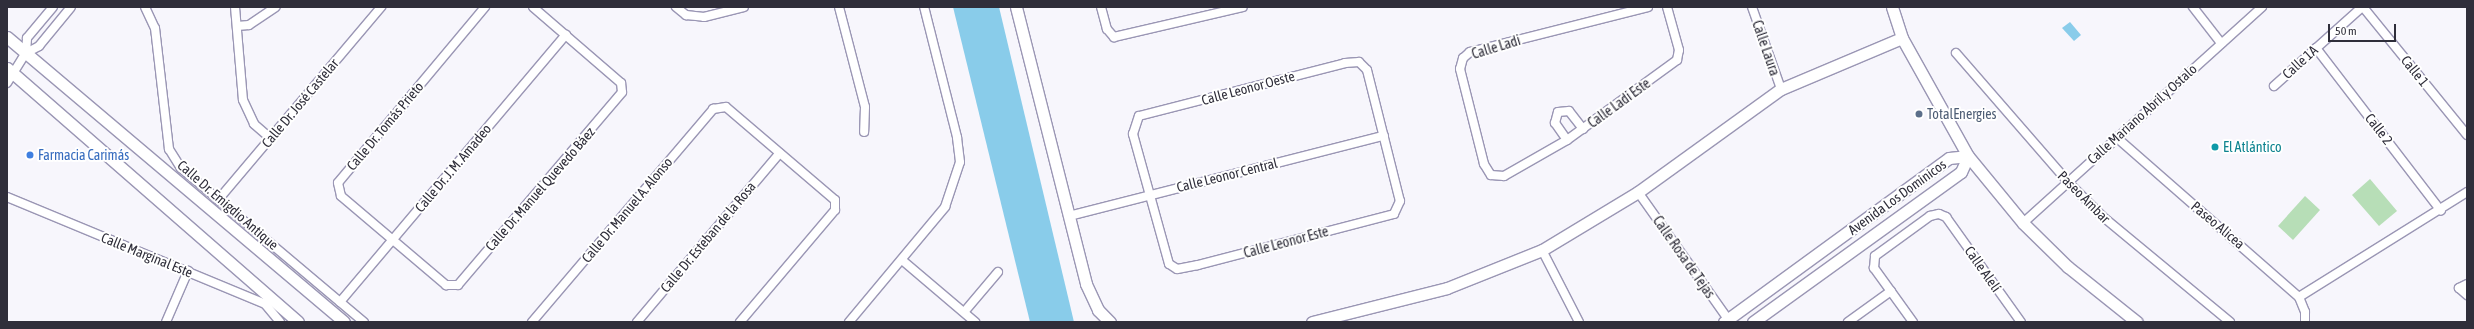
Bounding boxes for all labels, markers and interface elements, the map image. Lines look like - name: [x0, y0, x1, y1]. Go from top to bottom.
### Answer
- scale bar: [2330, 16, 2398, 42]
- street label: Calle Laura: [1749, 18, 1783, 78]
- text: 50 m: [2335, 24, 2357, 38]
- street label: Calle Ladi: [1470, 32, 1522, 62]
- street label: Calle 1A: [2279, 42, 2321, 82]
- street label: Calle 1: [2397, 52, 2433, 90]
- street label: Calle Dr. José Castelar: [258, 55, 342, 151]
- street label: Calle Mariano Abril y Ostalo: [2084, 60, 2200, 168]
- street label: Calle Leonor Oeste: [1200, 67, 1296, 109]
- street label: Calle Ladi Este: [1584, 75, 1654, 131]
- street label: Calle Dr. Tomás Prieto: [343, 78, 427, 174]
- place label: TotalEnergies: [1927, 106, 1996, 122]
- marker: TotalEnergies: [1914, 109, 1924, 119]
- street label: Calle 2: [2362, 110, 2396, 148]
- street label: Calle Dr. J. M. Amadeo: [411, 121, 495, 215]
- street label: Calle Dr. Manuel Quevedo Báez: [482, 124, 598, 254]
- place label: El Atlántico: [2223, 139, 2282, 155]
- marker: El Atlántico: [2210, 142, 2220, 152]
- place label: Farmacia Carimás: [38, 147, 129, 163]
- marker: Farmacia Carimás: [25, 150, 35, 160]
- street label: Calle Dr. Manuel A. Alonso: [578, 154, 676, 266]
- street label: Calle Leonor Central: [1175, 154, 1279, 196]
- street label: Avenida Los Dominicos: [1845, 156, 1949, 238]
- street label: Calle Dr. Emigdio Antique: [174, 157, 282, 253]
- street label: Paseo Ámbar: [2054, 167, 2114, 227]
- street label: Calle Dr. Esteban de la Rosa: [657, 178, 759, 296]
- street label: Paseo Alicea: [2188, 198, 2248, 252]
- street label: Calle Rosa de Tejas: [1649, 213, 1719, 301]
- street label: Calle Leonor Este: [1242, 223, 1330, 261]
- street label: Calle Marginal Este: [99, 229, 195, 281]
- street label: Calle Alelí: [1961, 243, 2005, 295]

